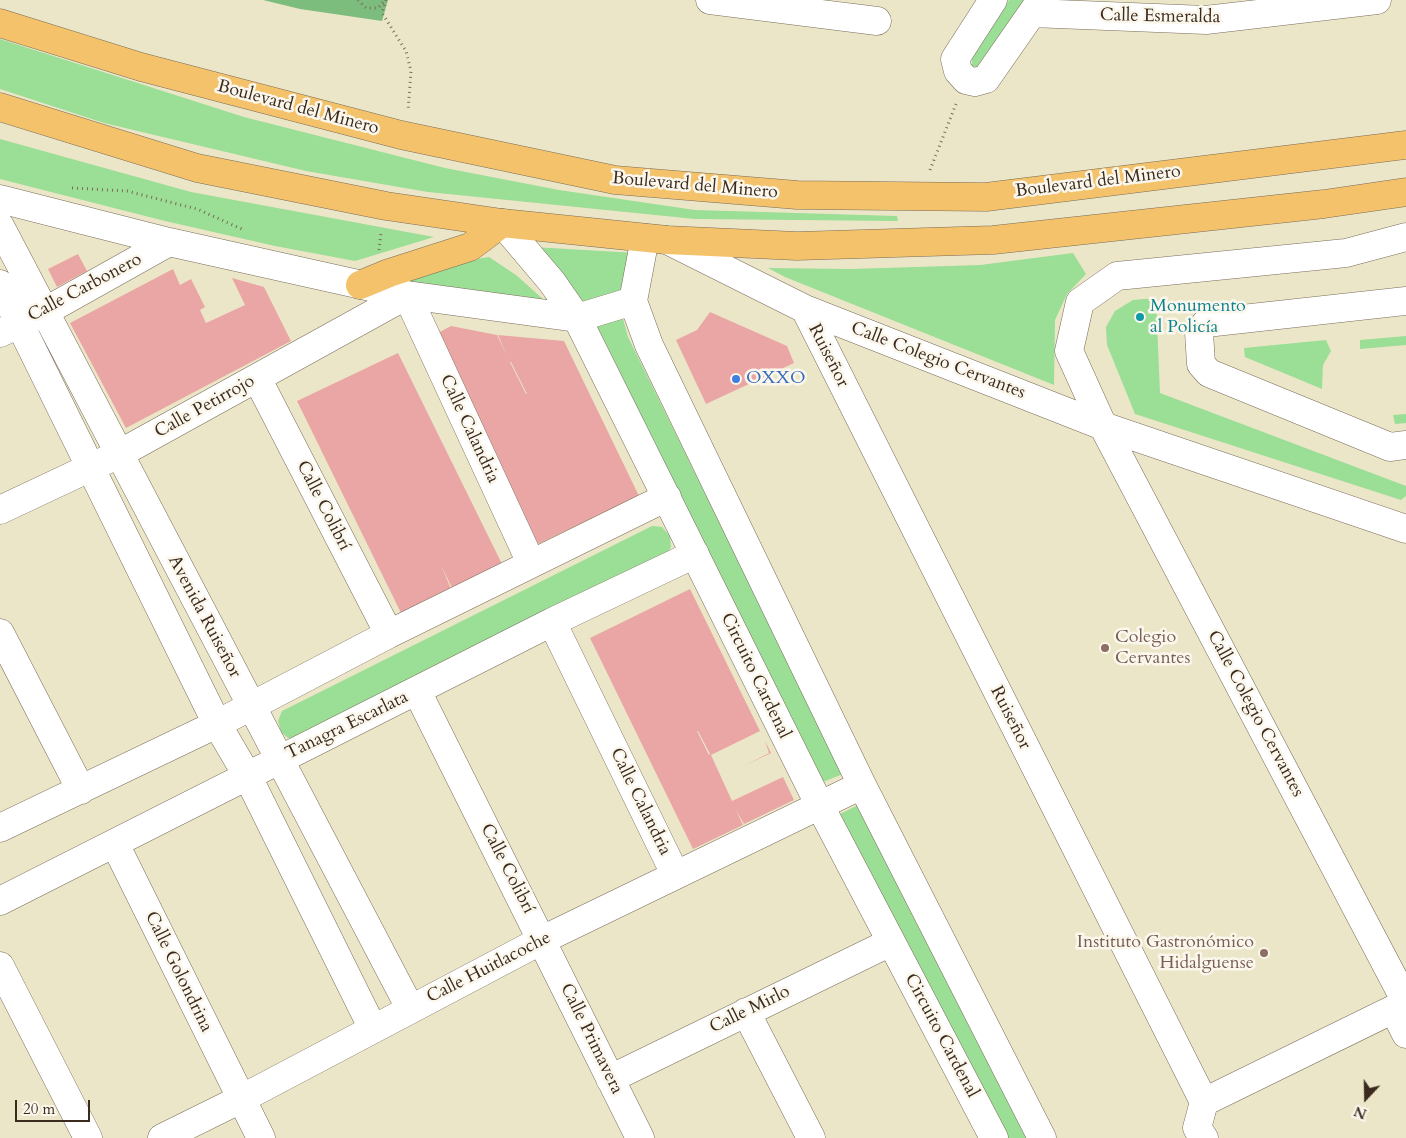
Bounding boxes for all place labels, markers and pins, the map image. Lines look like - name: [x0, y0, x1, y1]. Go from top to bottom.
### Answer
- place label: Monumento al Policía: [1150, 296, 1246, 338]
- marker: Monumento al Policía: [1134, 311, 1146, 323]
- place label: OXXO: [746, 368, 805, 390]
- marker: OXXO: [730, 373, 742, 385]
- place label: Colegio Cervantes: [1115, 627, 1190, 670]
- marker: Colegio Cervantes: [1099, 642, 1111, 654]
- place label: Instituto Gastronómico Hidalguense: [1077, 932, 1254, 974]
- marker: Instituto Gastronómico Hidalguense: [1258, 947, 1270, 959]

